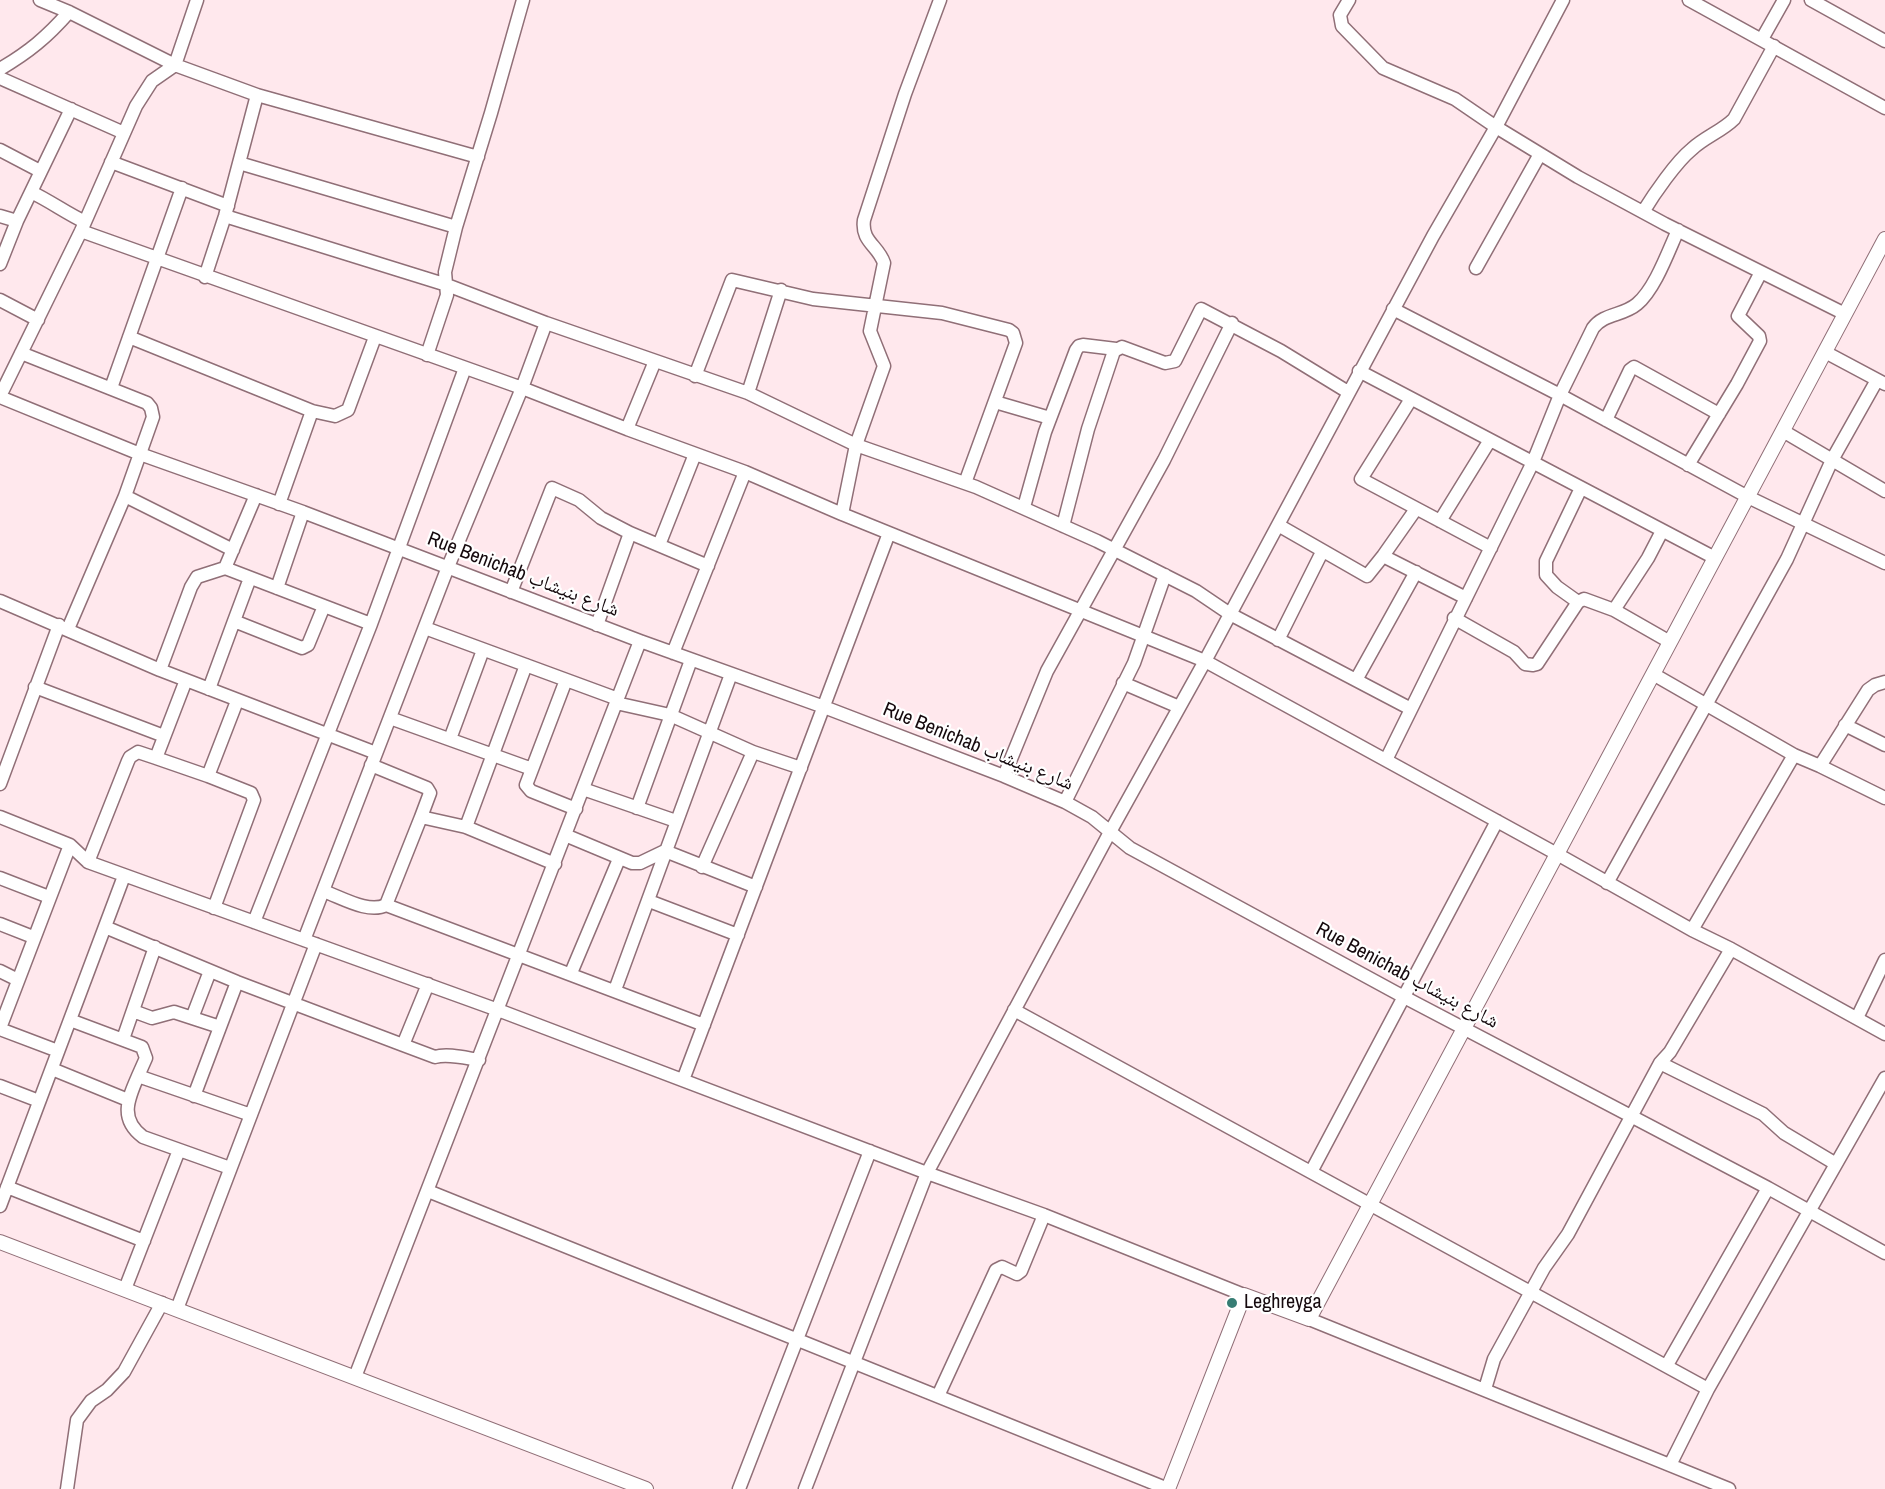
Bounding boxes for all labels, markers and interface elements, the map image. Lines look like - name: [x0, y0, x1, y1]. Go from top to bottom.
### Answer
- street label: Rue Benichab شارع بنيشاب: [424, 527, 622, 623]
- street label: Rue Benichab شارع بنيشاب: [879, 698, 1077, 796]
- street label: Rue Benichab شارع بنيشاب: [1312, 918, 1502, 1034]
- place label: Leghreyga: [1244, 1291, 1321, 1315]
- marker: Leghreyga: [1225, 1296, 1239, 1310]

